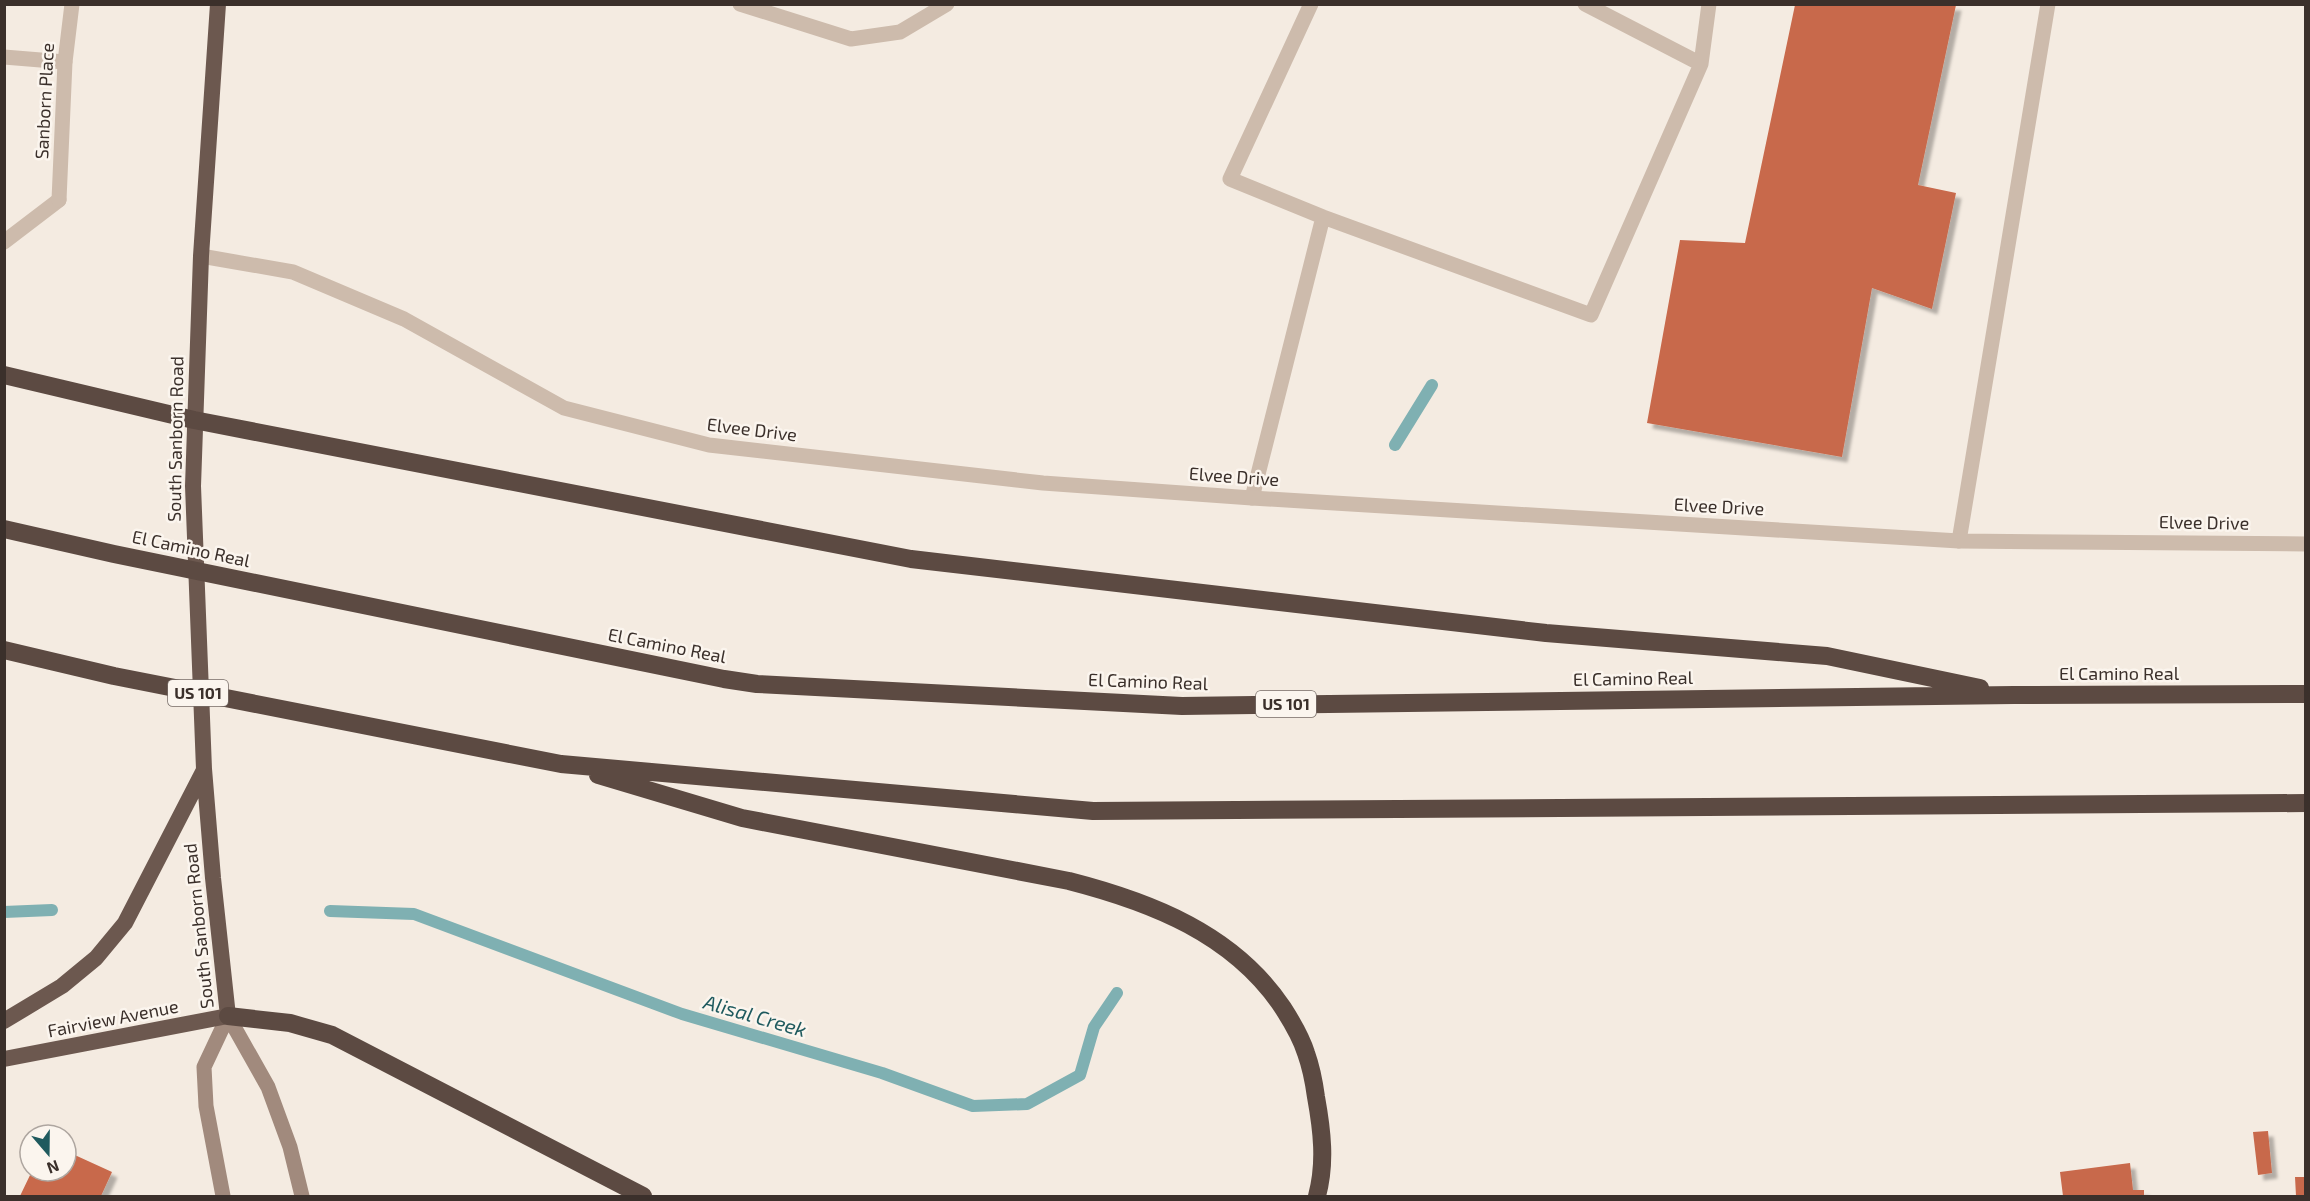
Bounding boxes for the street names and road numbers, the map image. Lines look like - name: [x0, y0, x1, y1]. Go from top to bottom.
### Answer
- street label: Sanborn Place: [30, 42, 58, 160]
- street label: South Sanborn Road: [163, 356, 187, 522]
- street label: Elvee Drive: [706, 413, 798, 445]
- street label: Elvee Drive: [1188, 462, 1280, 490]
- street label: Elvee Drive: [1673, 493, 1765, 519]
- street label: Elvee Drive: [2159, 510, 2249, 534]
- street label: El Camino Real: [130, 525, 253, 571]
- street label: El Camino Real: [606, 623, 729, 667]
- street label: El Camino Real: [2059, 662, 2180, 684]
- street label: El Camino Real: [1573, 666, 1694, 690]
- street label: El Camino Real: [1088, 668, 1209, 694]
- road number: US 101: [168, 680, 228, 706]
- road number: US 101: [1256, 691, 1316, 717]
- street label: South Sanborn Road: [178, 842, 218, 1010]
- street label: Fairview Avenue: [45, 995, 180, 1041]

